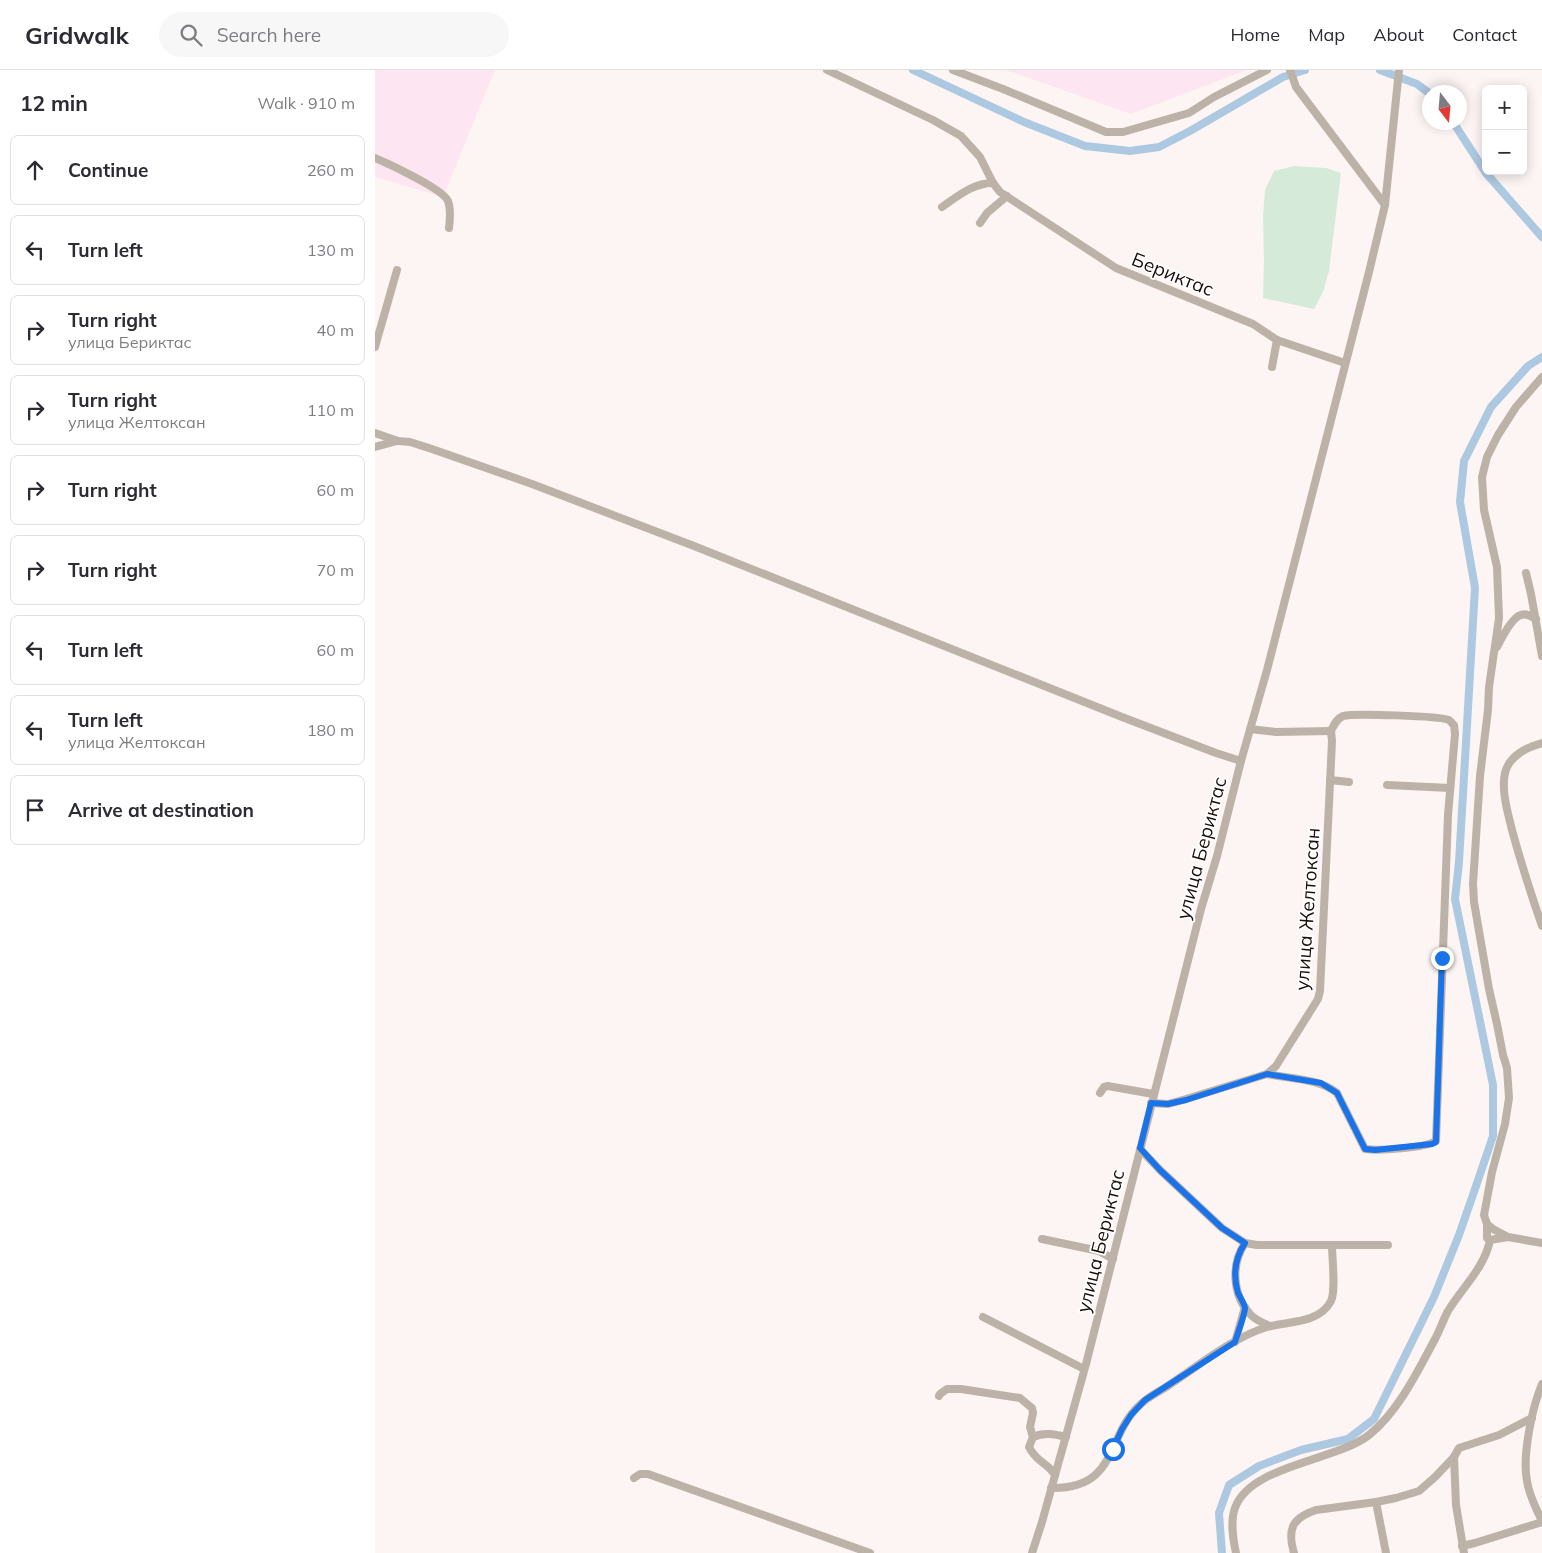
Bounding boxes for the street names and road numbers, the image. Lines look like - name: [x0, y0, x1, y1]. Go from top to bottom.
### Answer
- street label: Бериктас: [1128, 247, 1218, 301]
- street label: улица Бериктас: [1170, 774, 1232, 922]
- street label: улица Желтоксан: [1289, 827, 1325, 991]
- street label: улица Бериктас: [1071, 1167, 1129, 1315]

